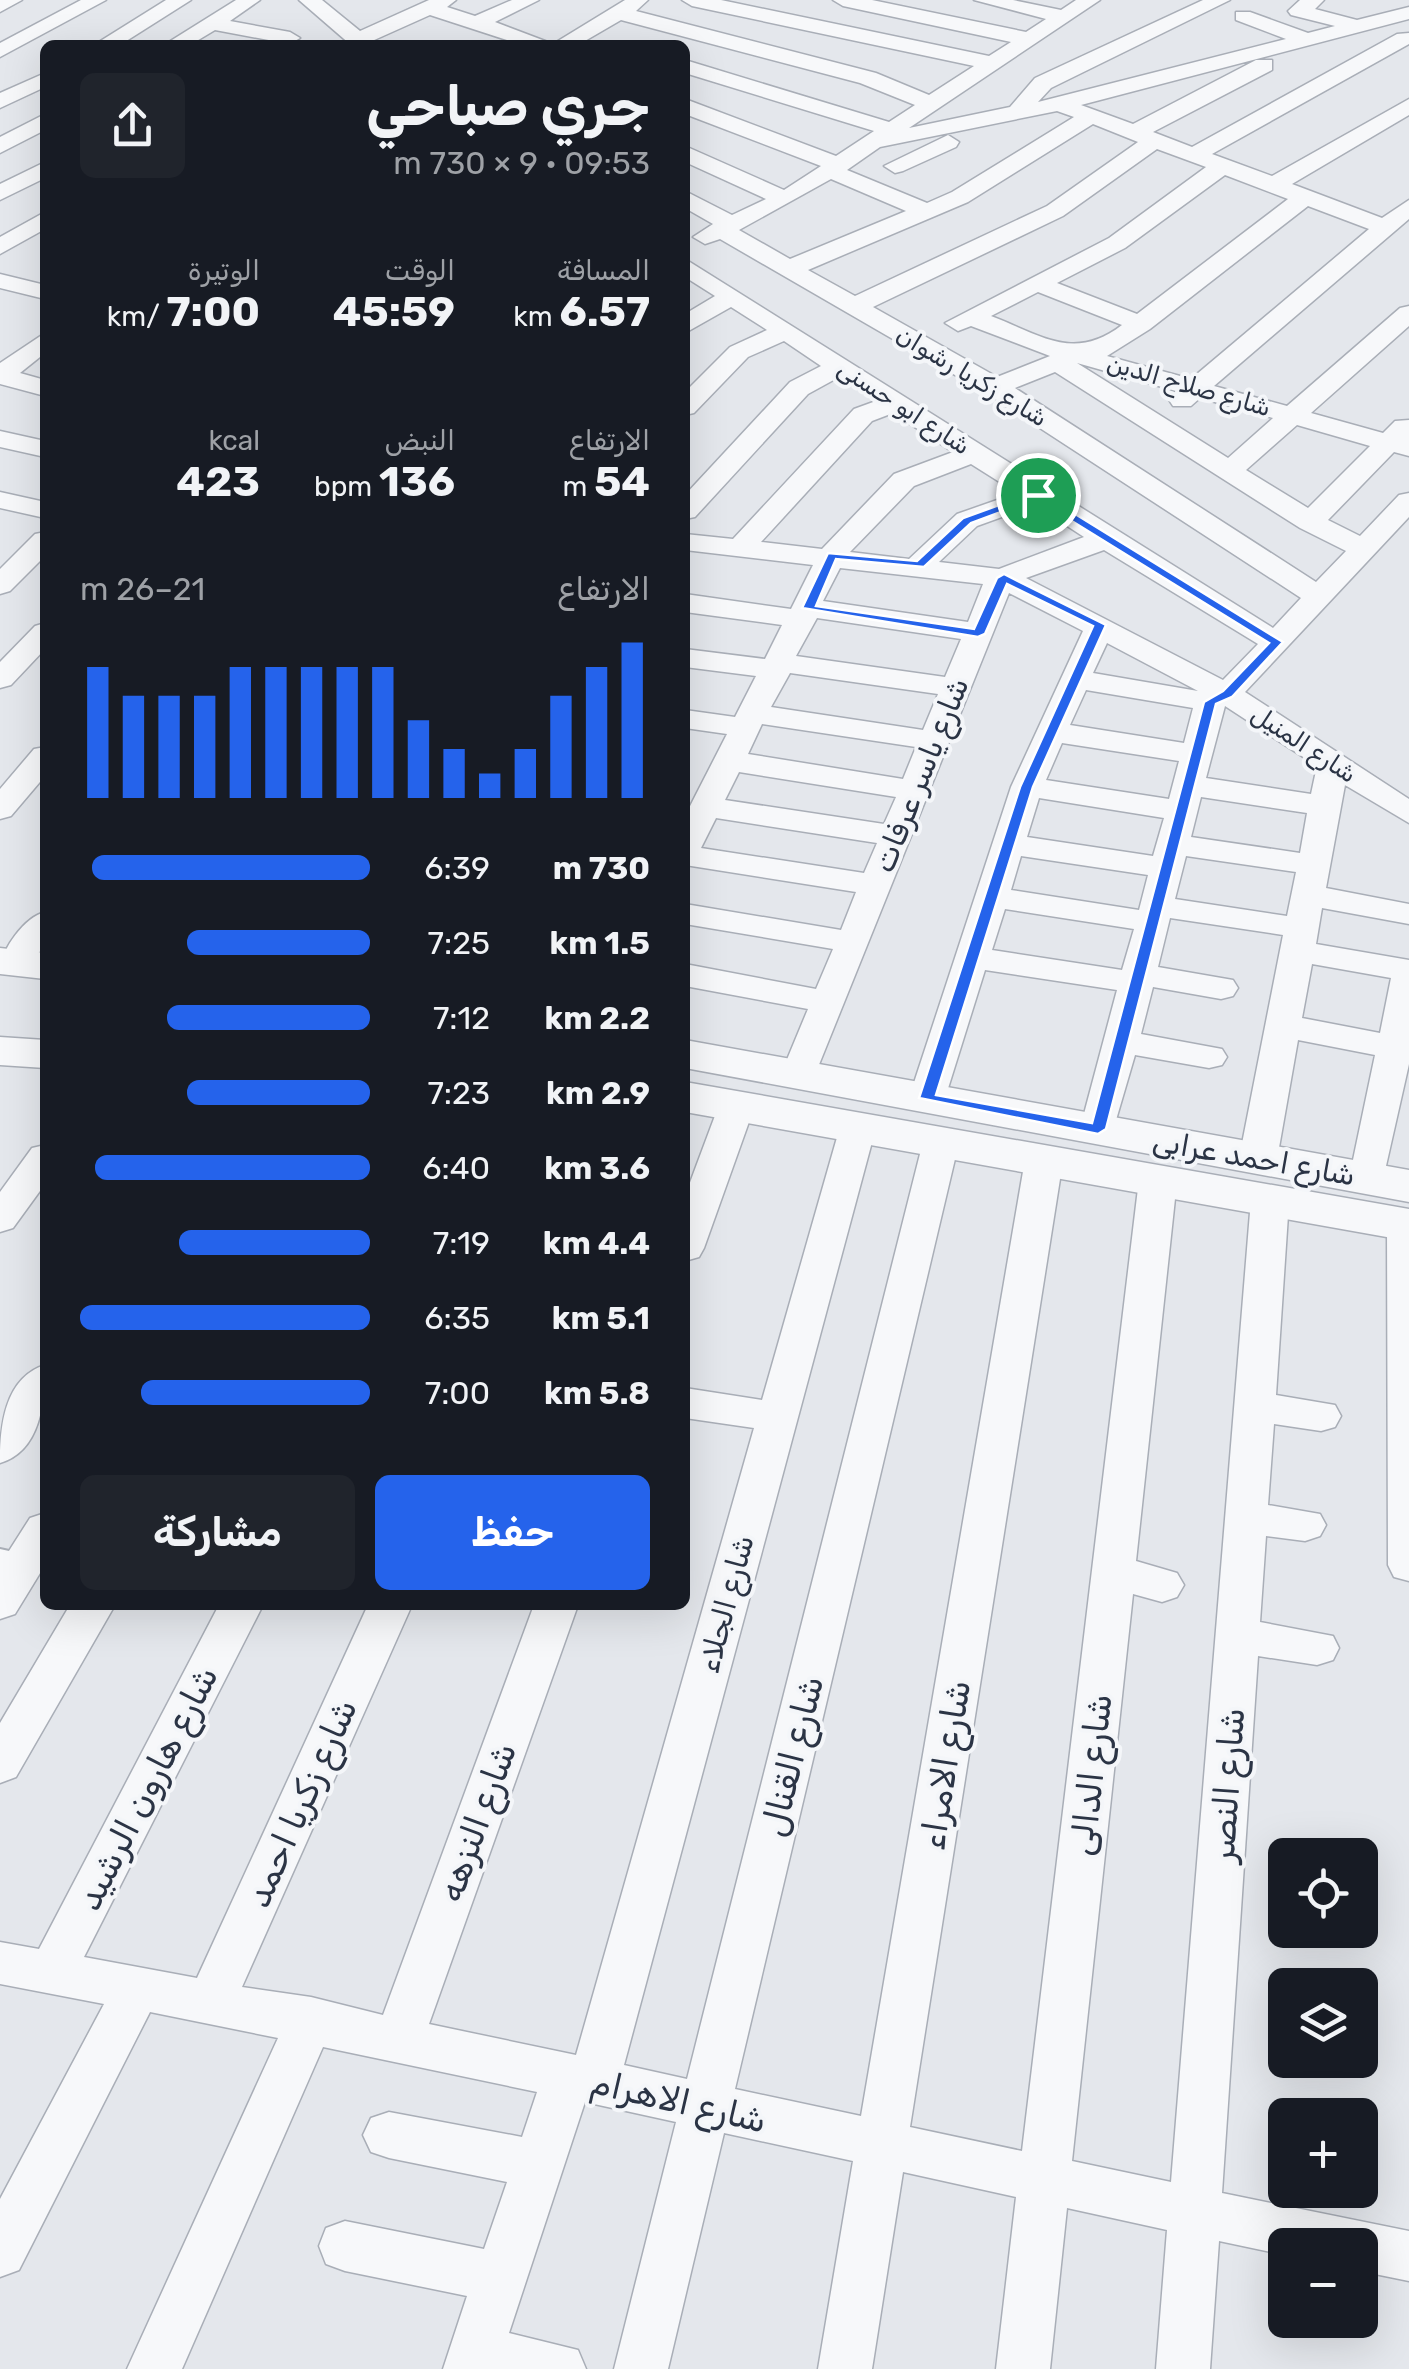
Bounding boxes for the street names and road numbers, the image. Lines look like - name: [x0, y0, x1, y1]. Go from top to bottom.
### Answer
- street label: شارع زكريا رشوان: [890, 319, 1053, 435]
- street label: شارع صلاح الدين: [1103, 348, 1274, 425]
- street label: شارع ابو حسنى: [831, 353, 976, 463]
- street label: شارع ياسر عرفات: [866, 672, 978, 878]
- street label: شارع المنيل: [1244, 699, 1362, 791]
- street label: شارع احمد عرابى: [1150, 1122, 1358, 1195]
- street label: شارع الجلاء: [690, 1531, 764, 1678]
- street label: شارع هارون الرشيد: [67, 1659, 229, 1919]
- street label: شارع القنال: [752, 1671, 835, 1841]
- street label: شارع الامراء: [911, 1677, 982, 1854]
- street label: شارع زكريا احمد: [236, 1692, 368, 1915]
- street label: شارع الدالى: [1062, 1692, 1123, 1858]
- street label: شارع النصر: [1201, 1706, 1256, 1866]
- street label: شارع النزهه: [429, 1737, 528, 1908]
- street label: شارع الاهرام: [587, 2060, 771, 2144]

